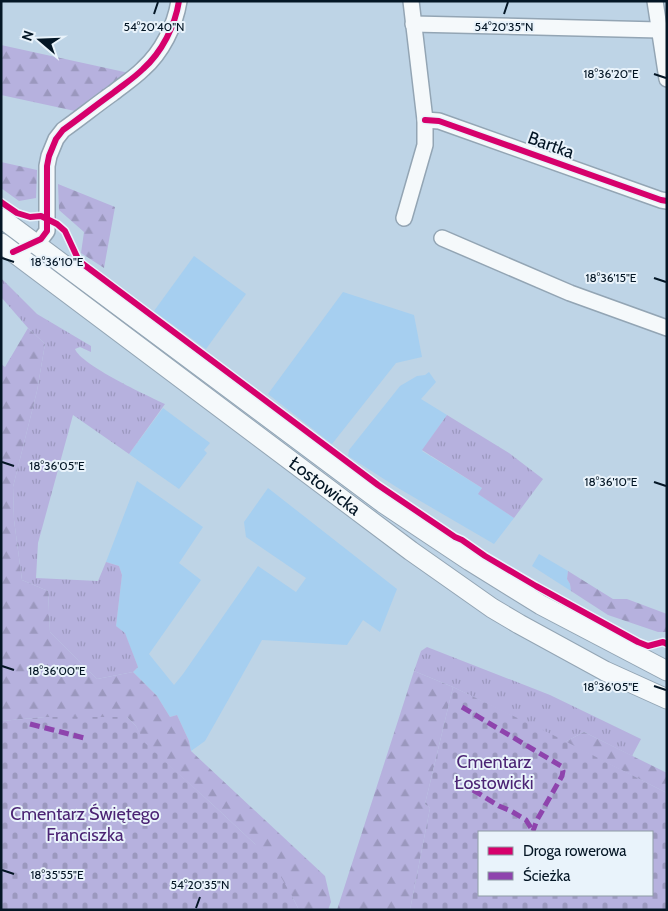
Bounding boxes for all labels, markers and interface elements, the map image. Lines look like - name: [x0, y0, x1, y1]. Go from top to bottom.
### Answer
- north arrow: [15, 15, 65, 65]
- text: 54°20'40"N: [124, 19, 184, 34]
- text: 54°20'35"N: [475, 19, 533, 34]
- text: N: [18, 28, 38, 43]
- text: 18°36'20"E: [583, 66, 639, 81]
- street label: Bartka: [525, 126, 578, 164]
- text: 18°36'10"E: [31, 254, 84, 269]
- text: 18°36'15"E: [586, 270, 637, 285]
- street label: Łostowicka: [285, 452, 365, 520]
- text: 18°36'05"E: [29, 458, 85, 473]
- text: 18°36'10"E: [585, 474, 638, 489]
- text: 18°36'00"E: [28, 663, 86, 678]
- text: 18°36'05"E: [583, 679, 639, 694]
- park label: Cmentarz Łostowicki: [454, 751, 534, 794]
- park label: Cmentarz Świętego Franciszka: [10, 803, 160, 846]
- legend: [478, 831, 653, 896]
- text: Droga rowerowa: [523, 842, 627, 860]
- text: Ścieżka: [523, 866, 571, 885]
- text: 18°35'55"E: [30, 867, 84, 882]
- text: 54°20'35"N: [171, 877, 229, 892]

